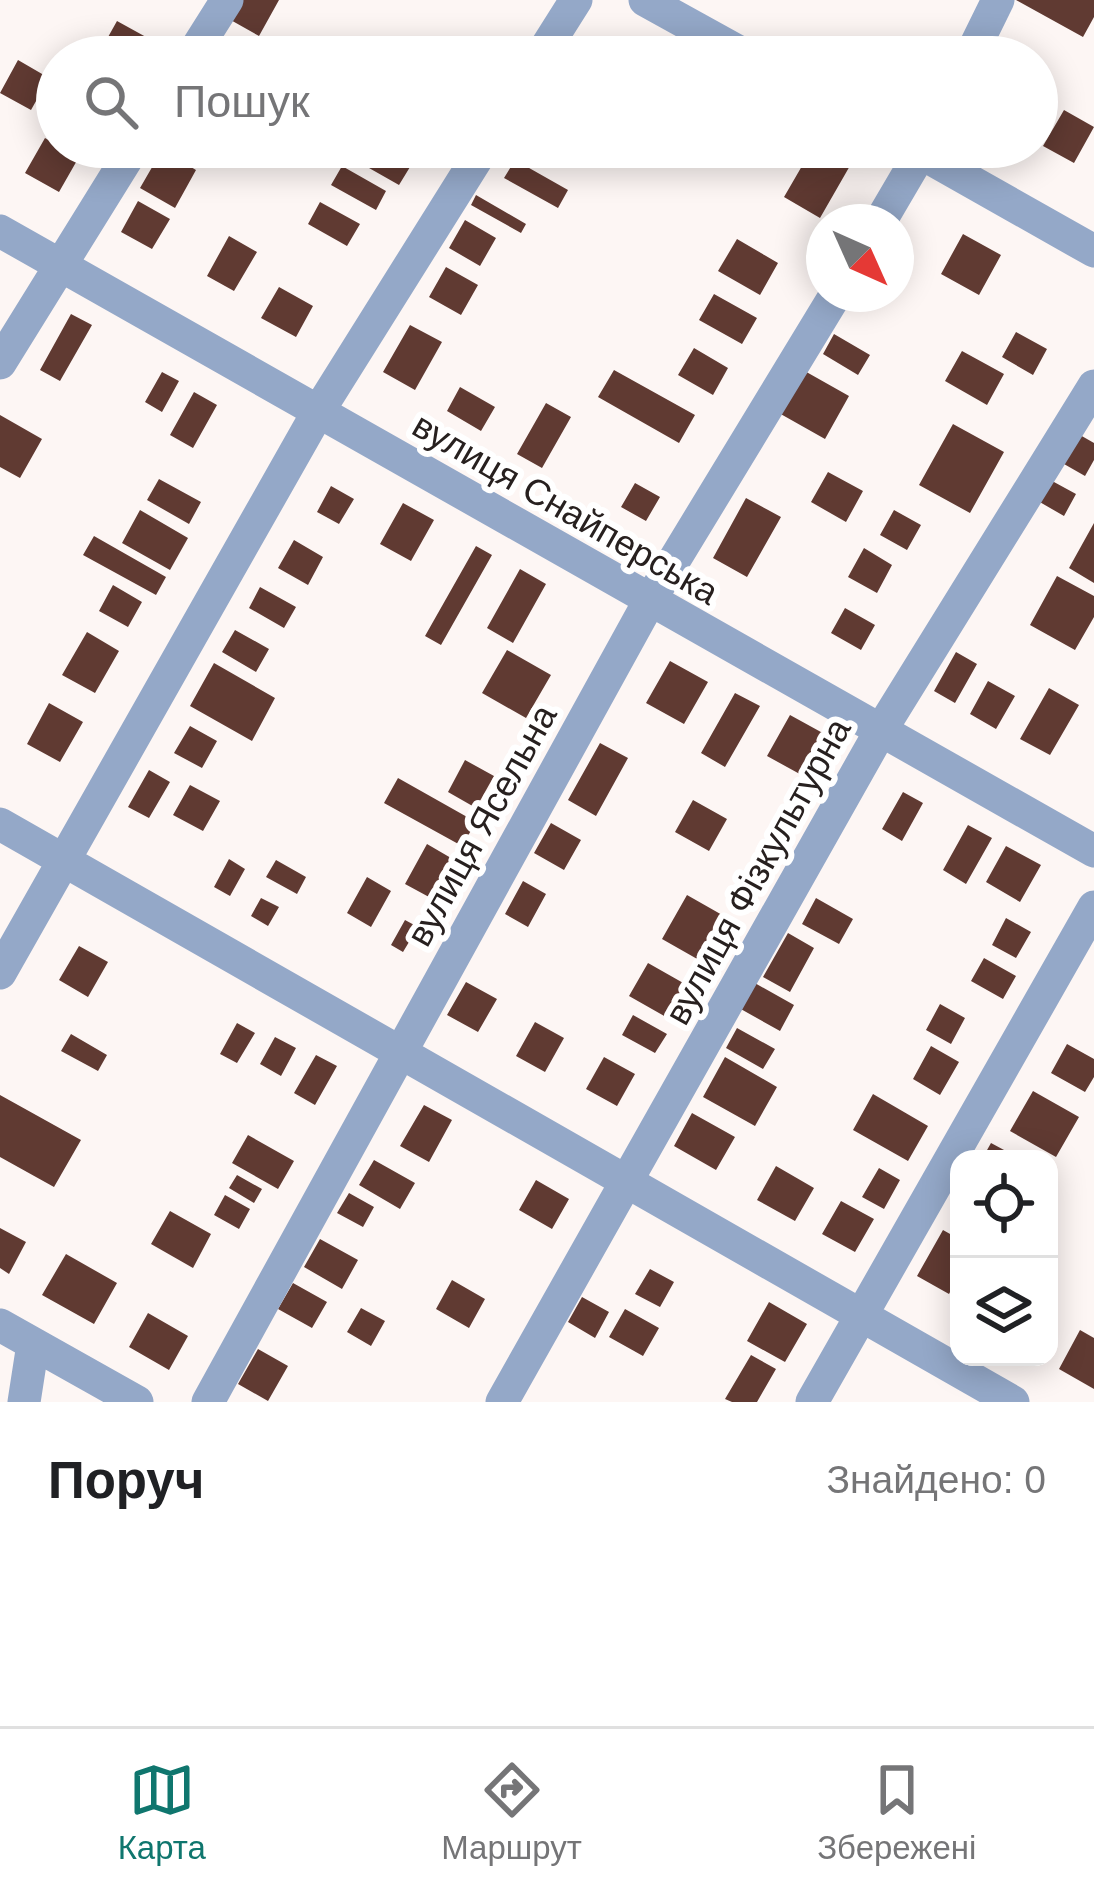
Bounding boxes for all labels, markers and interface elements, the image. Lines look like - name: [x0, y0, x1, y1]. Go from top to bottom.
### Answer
- search box: [36, 36, 1058, 168]
- icon: search: [78, 69, 144, 135]
- text: Пошук: [174, 76, 310, 127]
- north arrow: [806, 204, 914, 312]
- street label: вулиця Снайперська: [406, 404, 727, 613]
- street label: вулиця Ясельна: [398, 697, 565, 953]
- street label: вулиця Фізкультурна: [656, 710, 859, 1031]
- map controls: [950, 1150, 1058, 1366]
- button: locate: [950, 1150, 1058, 1258]
- button: layers: [950, 1258, 1058, 1366]
- text: Поруч: [48, 1452, 204, 1509]
- text: Знайдено: 0: [826, 1458, 1046, 1501]
- tab: Карта: [118, 1757, 206, 1867]
- tab: Маршрут: [441, 1757, 582, 1867]
- tab: Збережені: [817, 1757, 976, 1867]

